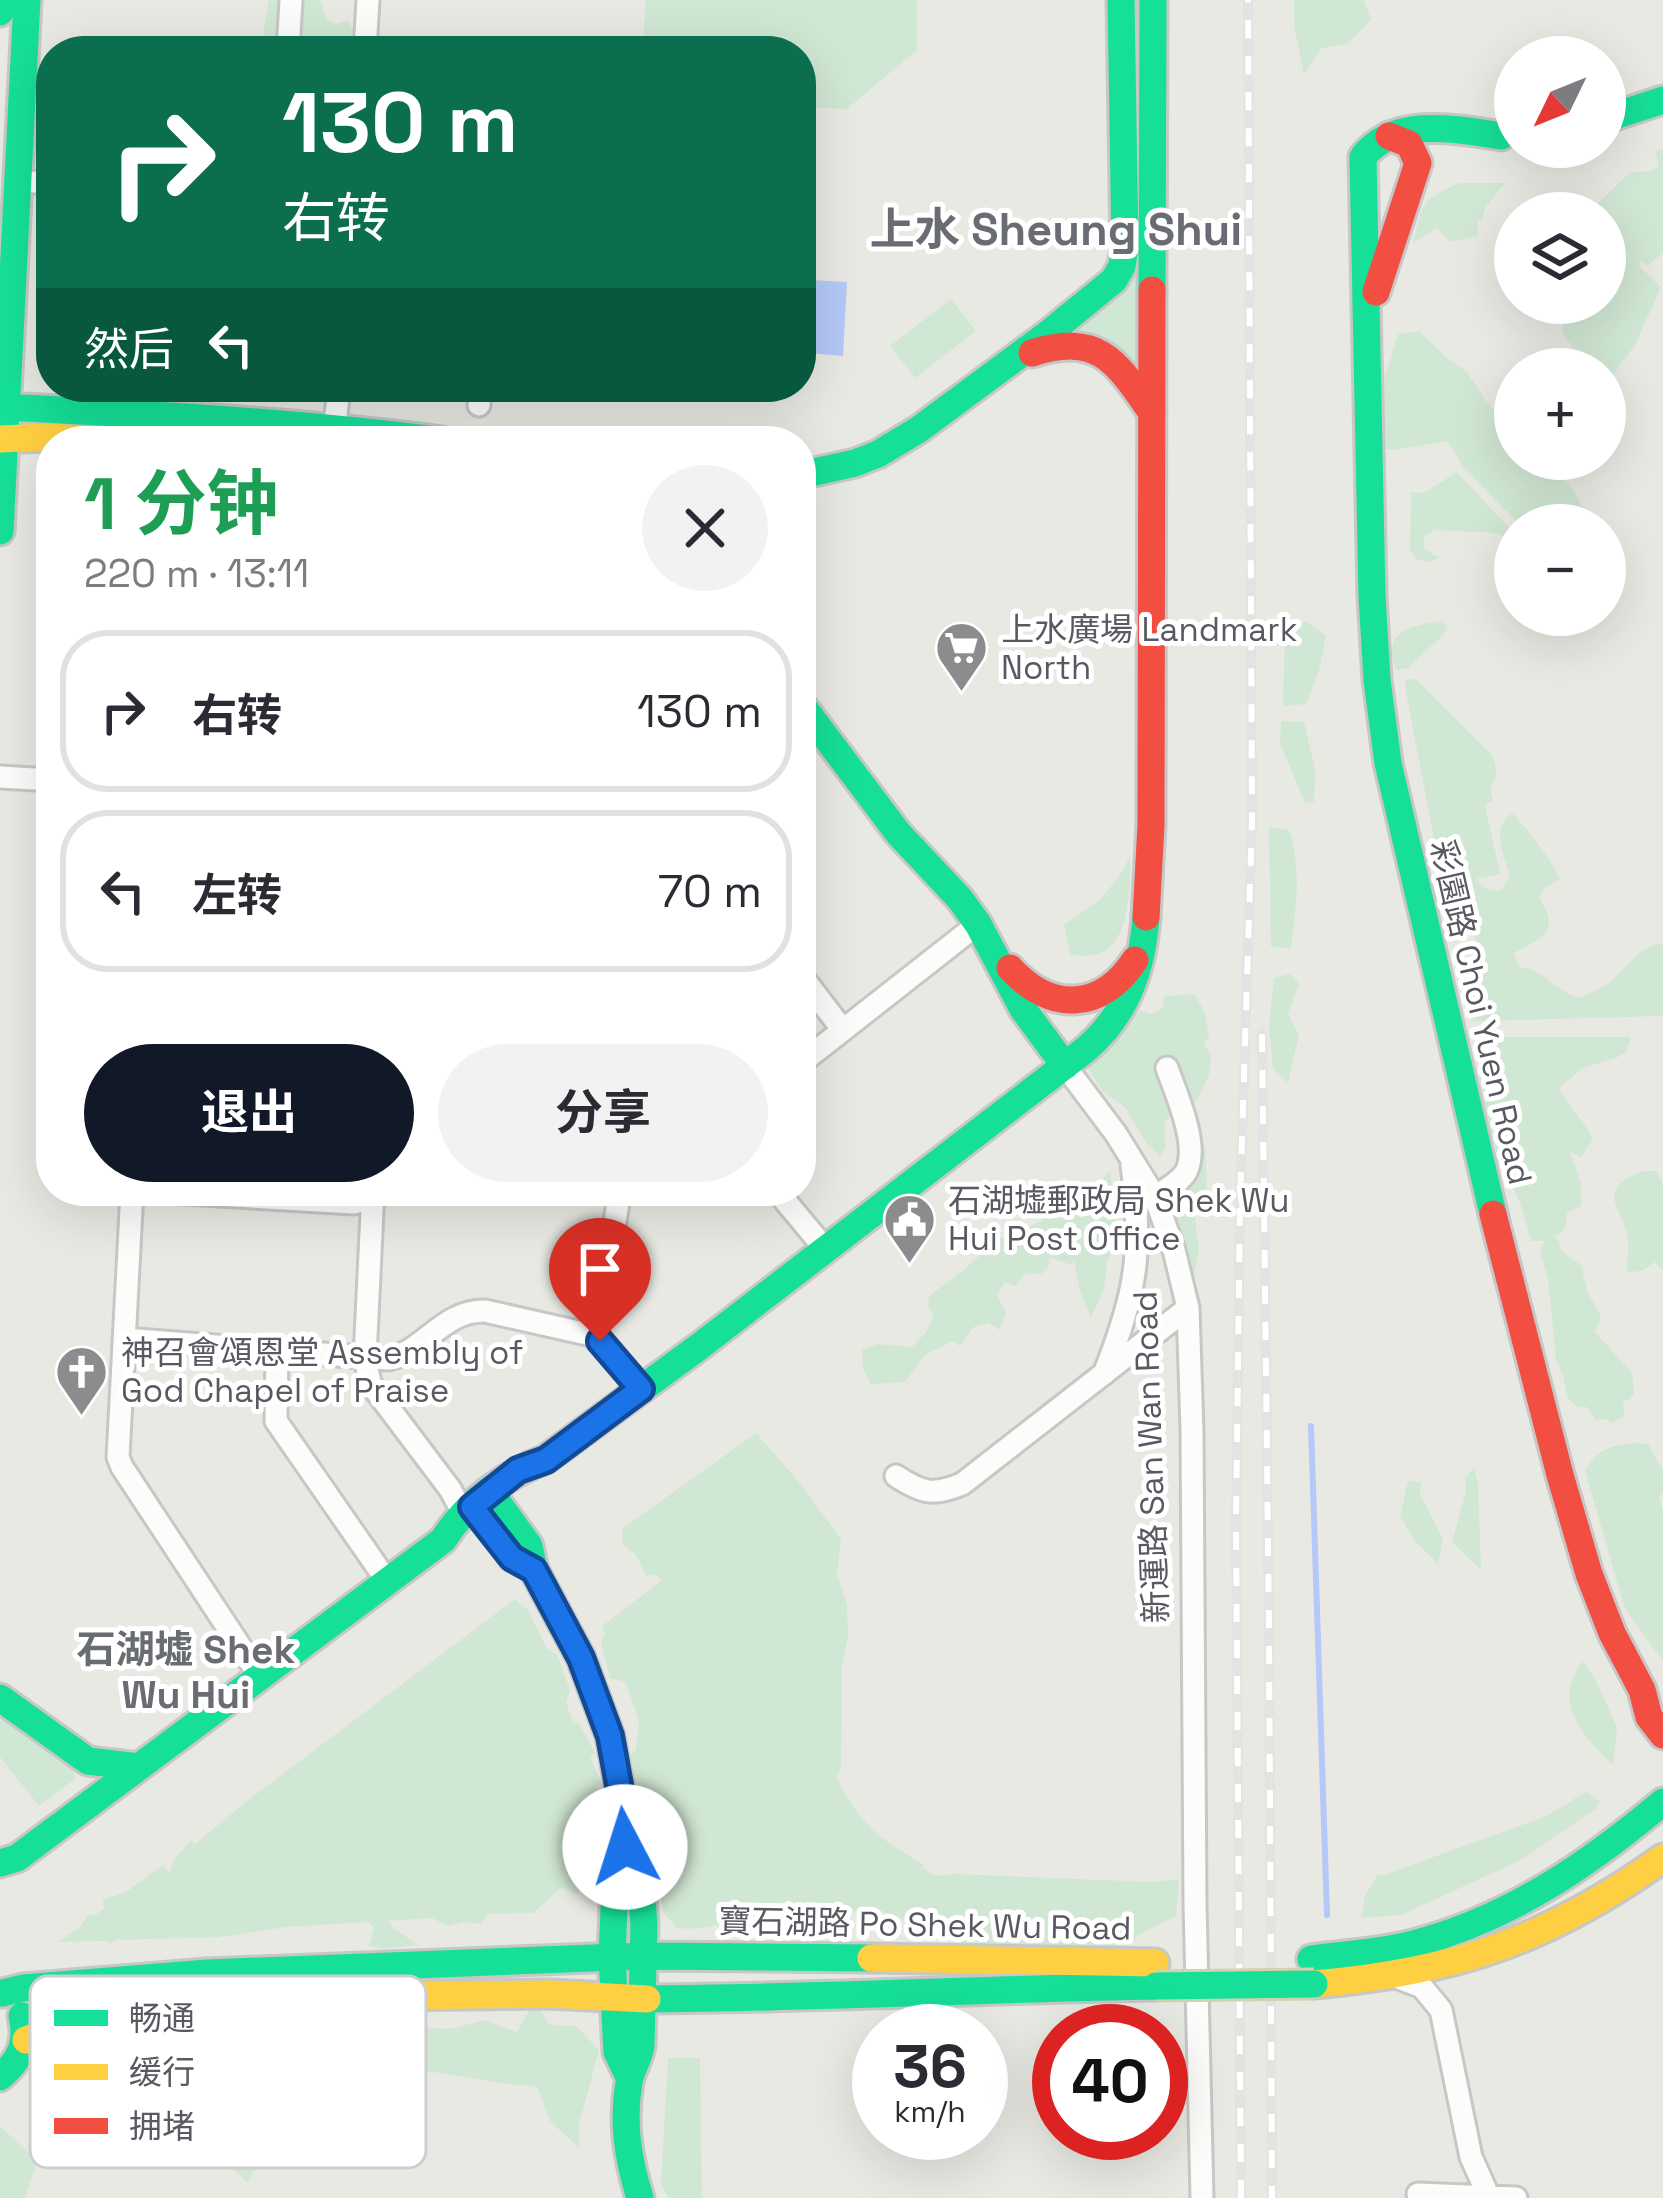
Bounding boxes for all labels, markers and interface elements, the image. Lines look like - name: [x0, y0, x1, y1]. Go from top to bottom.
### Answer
- north arrow: [1494, 36, 1626, 168]
- map controls: [1494, 36, 1626, 636]
- text: 130 m: [282, 69, 519, 177]
- icon: right: [84, 84, 240, 240]
- text: 右转: [282, 184, 390, 253]
- button: layers: [1494, 192, 1626, 324]
- district label: 上水 Sheung Shui: [870, 201, 1242, 258]
- icon: left: [198, 312, 264, 378]
- text: 然后: [84, 321, 174, 378]
- button: +: [1494, 348, 1626, 480]
- text: 1 分钟: [84, 458, 279, 550]
- button: close: [642, 465, 768, 591]
- button: −: [1494, 504, 1626, 636]
- text: 220 m · 13:11: [84, 549, 309, 598]
- place label: 上水廣場 Landmark North: [1001, 609, 1298, 689]
- supermarket icon: 上水廣場 Landmark North: [934, 620, 990, 694]
- icon: right: [90, 678, 156, 744]
- text: 130 m: [637, 683, 762, 740]
- text: 右转: [192, 687, 282, 744]
- street label: 彩園路 Choi Yuen Road: [1421, 836, 1541, 1189]
- icon: left: [90, 858, 156, 924]
- text: 70 m: [658, 863, 762, 920]
- text: 左转: [192, 867, 282, 924]
- button: 退出: [84, 1044, 414, 1182]
- button: 分享: [438, 1044, 768, 1182]
- place label: 石湖墟郵政局 Shek Wu Hui Post Office: [948, 1180, 1289, 1260]
- public building icon: 石湖墟郵政局 Shek Wu Hui Post Office: [881, 1191, 937, 1265]
- pin: [549, 1218, 651, 1341]
- icon: arrive: [567, 1236, 633, 1302]
- street label: 新運路 San Wan Road: [1124, 1290, 1178, 1624]
- place label: 神召會頌恩堂 Assembly of God Chapel of Praise: [121, 1332, 523, 1412]
- church icon: 神召會頌恩堂 Assembly of God Chapel of Praise: [54, 1343, 110, 1417]
- district label: 石湖墟 Shek Wu Hui: [76, 1625, 296, 1719]
- position arrow: [562, 1784, 688, 1910]
- street label: 寶石湖路 Po Shek Wu Road: [718, 1900, 1132, 1950]
- legend: [30, 1976, 426, 2168]
- text: 畅通: [129, 1998, 195, 2040]
- speed limit sign: 40: [1032, 2004, 1188, 2160]
- text: 36: [893, 2028, 967, 2105]
- text: 缓行: [129, 2052, 195, 2094]
- text: km/h: [894, 2092, 966, 2131]
- text: 拥堵: [129, 2106, 195, 2148]

